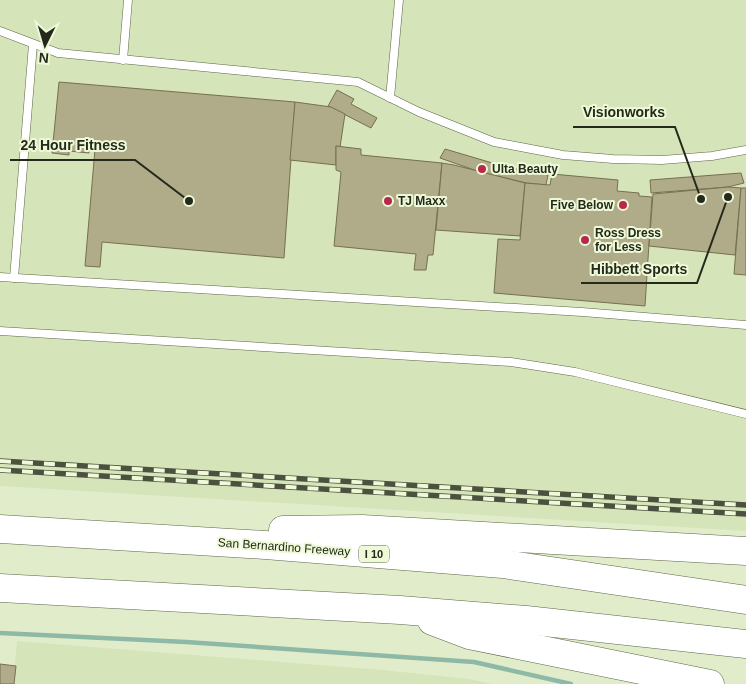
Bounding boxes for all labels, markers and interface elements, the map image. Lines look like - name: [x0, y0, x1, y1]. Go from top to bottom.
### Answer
- north arrow: [20, 20, 70, 70]
- text: N: [38, 50, 50, 66]
- callout: Visionworks: [573, 98, 675, 127]
- text: Visionworks: [583, 104, 665, 120]
- callout: 24 Hour Fitness: [10, 131, 135, 160]
- text: 24 Hour Fitness: [20, 137, 126, 153]
- place label: Ulta Beauty: [492, 162, 558, 176]
- marker: Ulta Beauty: [476, 163, 488, 175]
- place label: TJ Maxx: [398, 194, 446, 208]
- marker: TJ Maxx: [382, 195, 394, 207]
- place label: Five Below: [550, 198, 614, 212]
- marker: Five Below: [617, 199, 629, 211]
- place label: Ross Dress for Less: [595, 226, 661, 254]
- marker: Ross Dress for Less: [579, 234, 591, 246]
- callout: Hibbett Sports: [581, 254, 697, 283]
- text: Hibbett Sports: [591, 261, 687, 277]
- street label: San Bernardino Freeway: [217, 535, 351, 559]
- road number: I 10: [359, 546, 389, 562]

